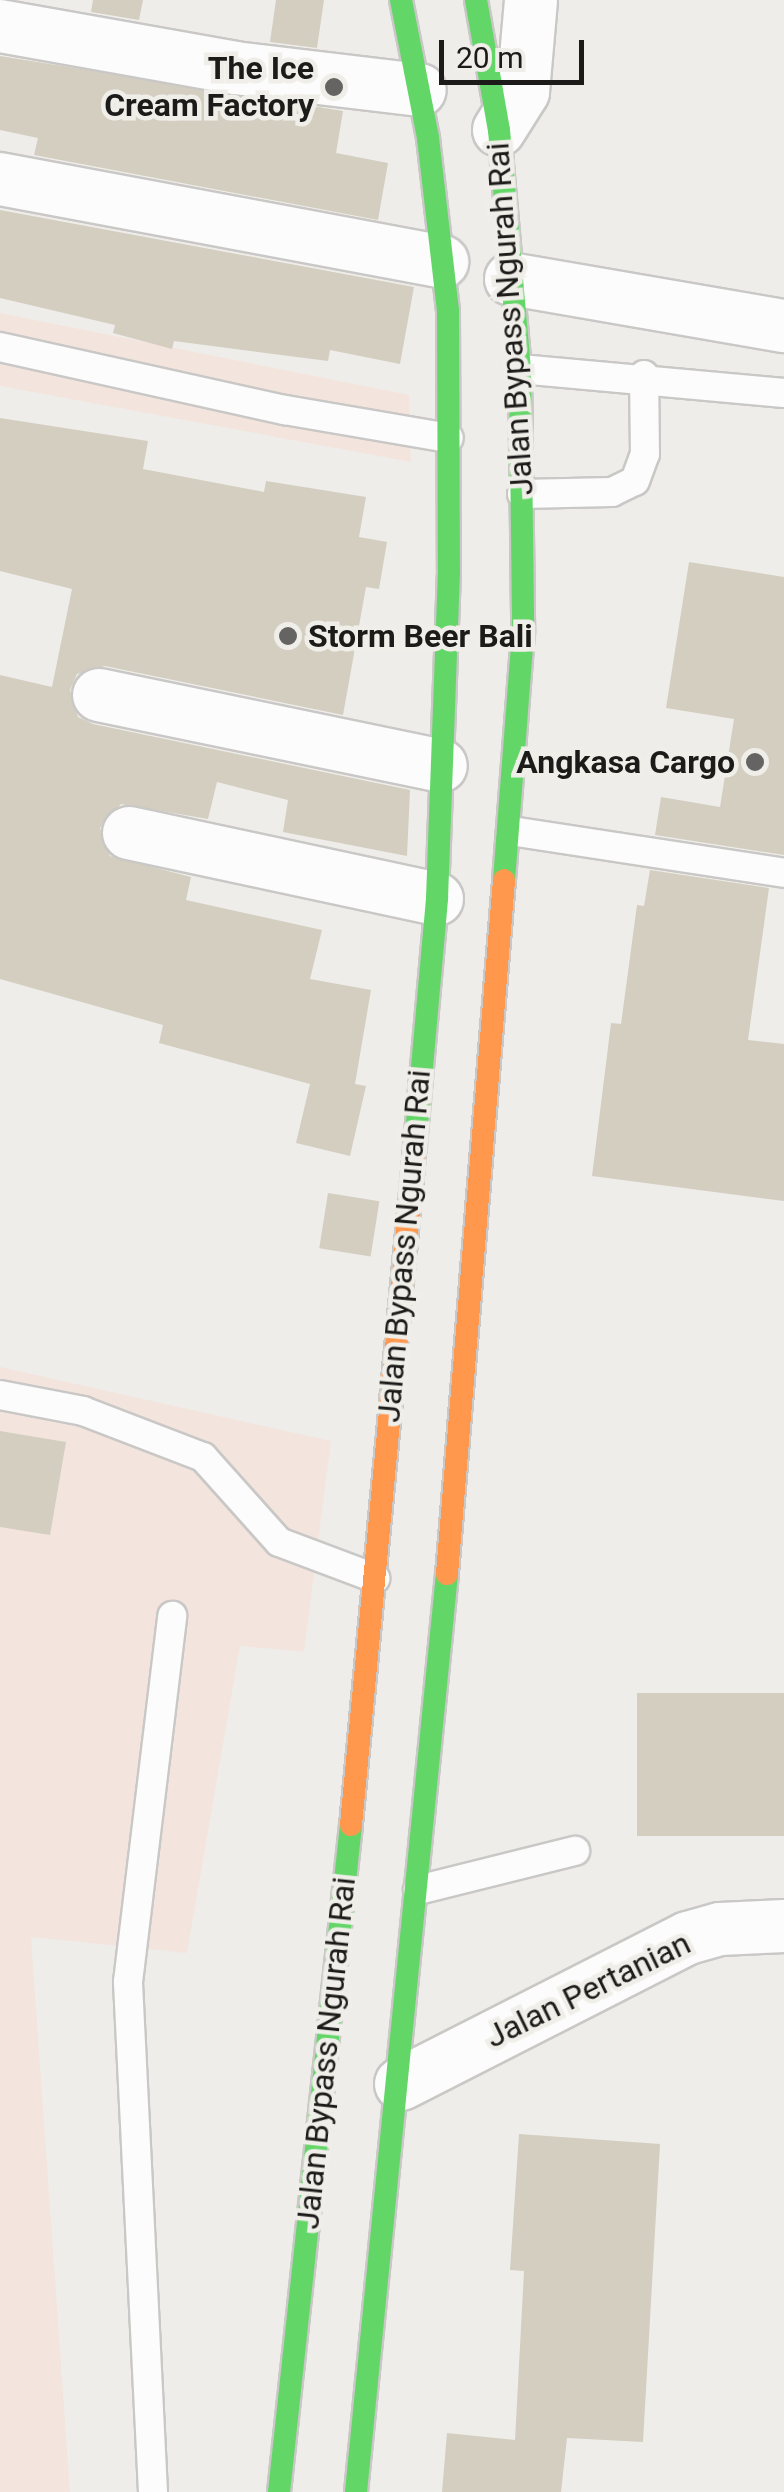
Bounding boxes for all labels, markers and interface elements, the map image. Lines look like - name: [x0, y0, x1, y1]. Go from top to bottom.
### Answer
- scale bar: [444, 20, 589, 82]
- text: 20 m: [456, 40, 523, 75]
- place label: The Ice Cream Factory: [104, 50, 314, 125]
- marker: The Ice Cream Factory: [323, 76, 345, 98]
- street label: Jalan Bypass Ngurah Rai: [479, 141, 541, 497]
- place label: Storm Beer Bali: [308, 617, 533, 655]
- marker: Storm Beer Bali: [277, 625, 299, 647]
- place label: Angkasa Cargo: [516, 743, 735, 781]
- marker: Angkasa Cargo: [744, 751, 766, 773]
- street label: Jalan Bypass Ngurah Rai: [369, 1068, 439, 1424]
- street label: Jalan Bypass Ngurah Rai: [288, 1875, 364, 2231]
- street label: Jalan Pertanian: [479, 1924, 697, 2056]

